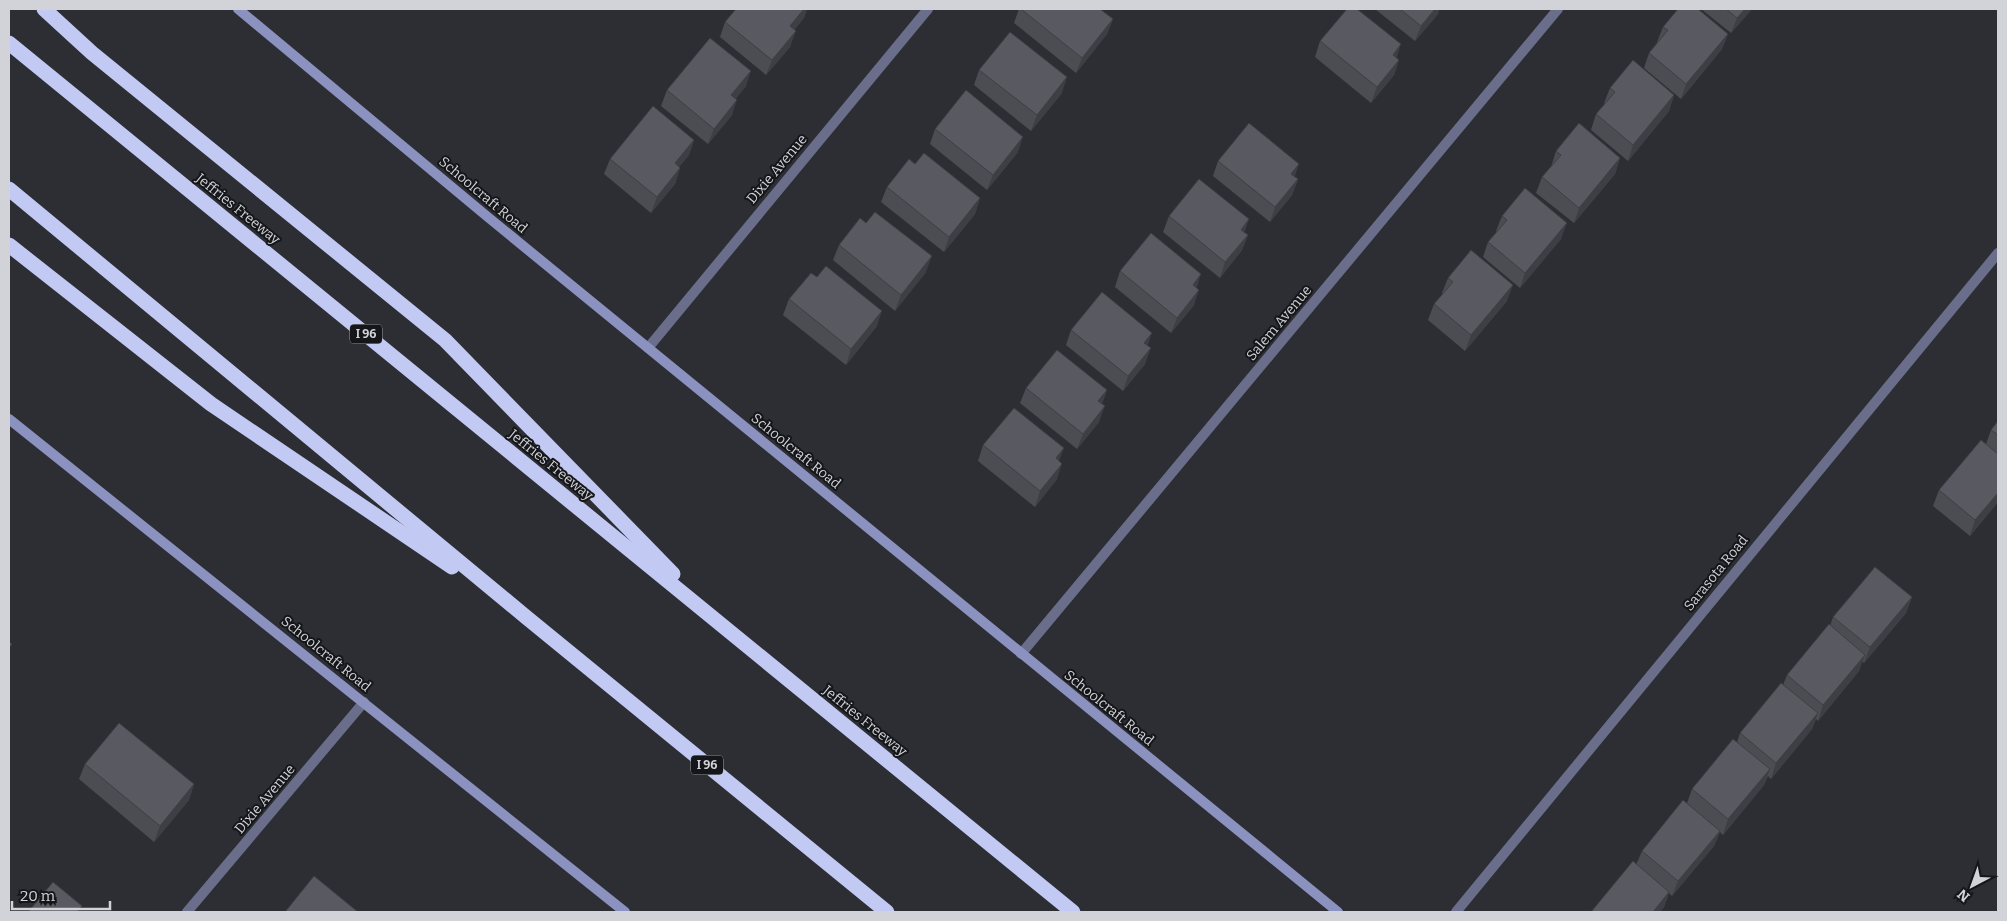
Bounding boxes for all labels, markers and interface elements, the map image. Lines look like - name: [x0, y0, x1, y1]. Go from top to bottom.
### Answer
- street label: Dixie Avenue: [743, 131, 811, 207]
- street label: Schoolcraft Road: [435, 153, 531, 237]
- street label: Jeffries Freeway: [192, 169, 284, 248]
- street label: Salem Avenue: [1243, 282, 1315, 364]
- road number: I 96: [350, 324, 382, 344]
- street label: Schoolcraft Road: [748, 410, 844, 492]
- street label: Jeffries Freeway: [505, 425, 597, 504]
- street label: Sarasota Road: [1680, 532, 1752, 614]
- street label: Schoolcraft Road: [278, 613, 374, 695]
- street label: Schoolcraft Road: [1061, 667, 1157, 749]
- street label: Jeffries Freeway: [819, 681, 911, 760]
- road number: I 96: [691, 756, 723, 774]
- street label: Dixie Avenue: [231, 761, 299, 837]
- north arrow: [1947, 861, 1997, 911]
- scale bar: [12, 878, 110, 910]
- text: N: [1954, 885, 1973, 905]
- text: 20 m: [20, 887, 56, 905]

